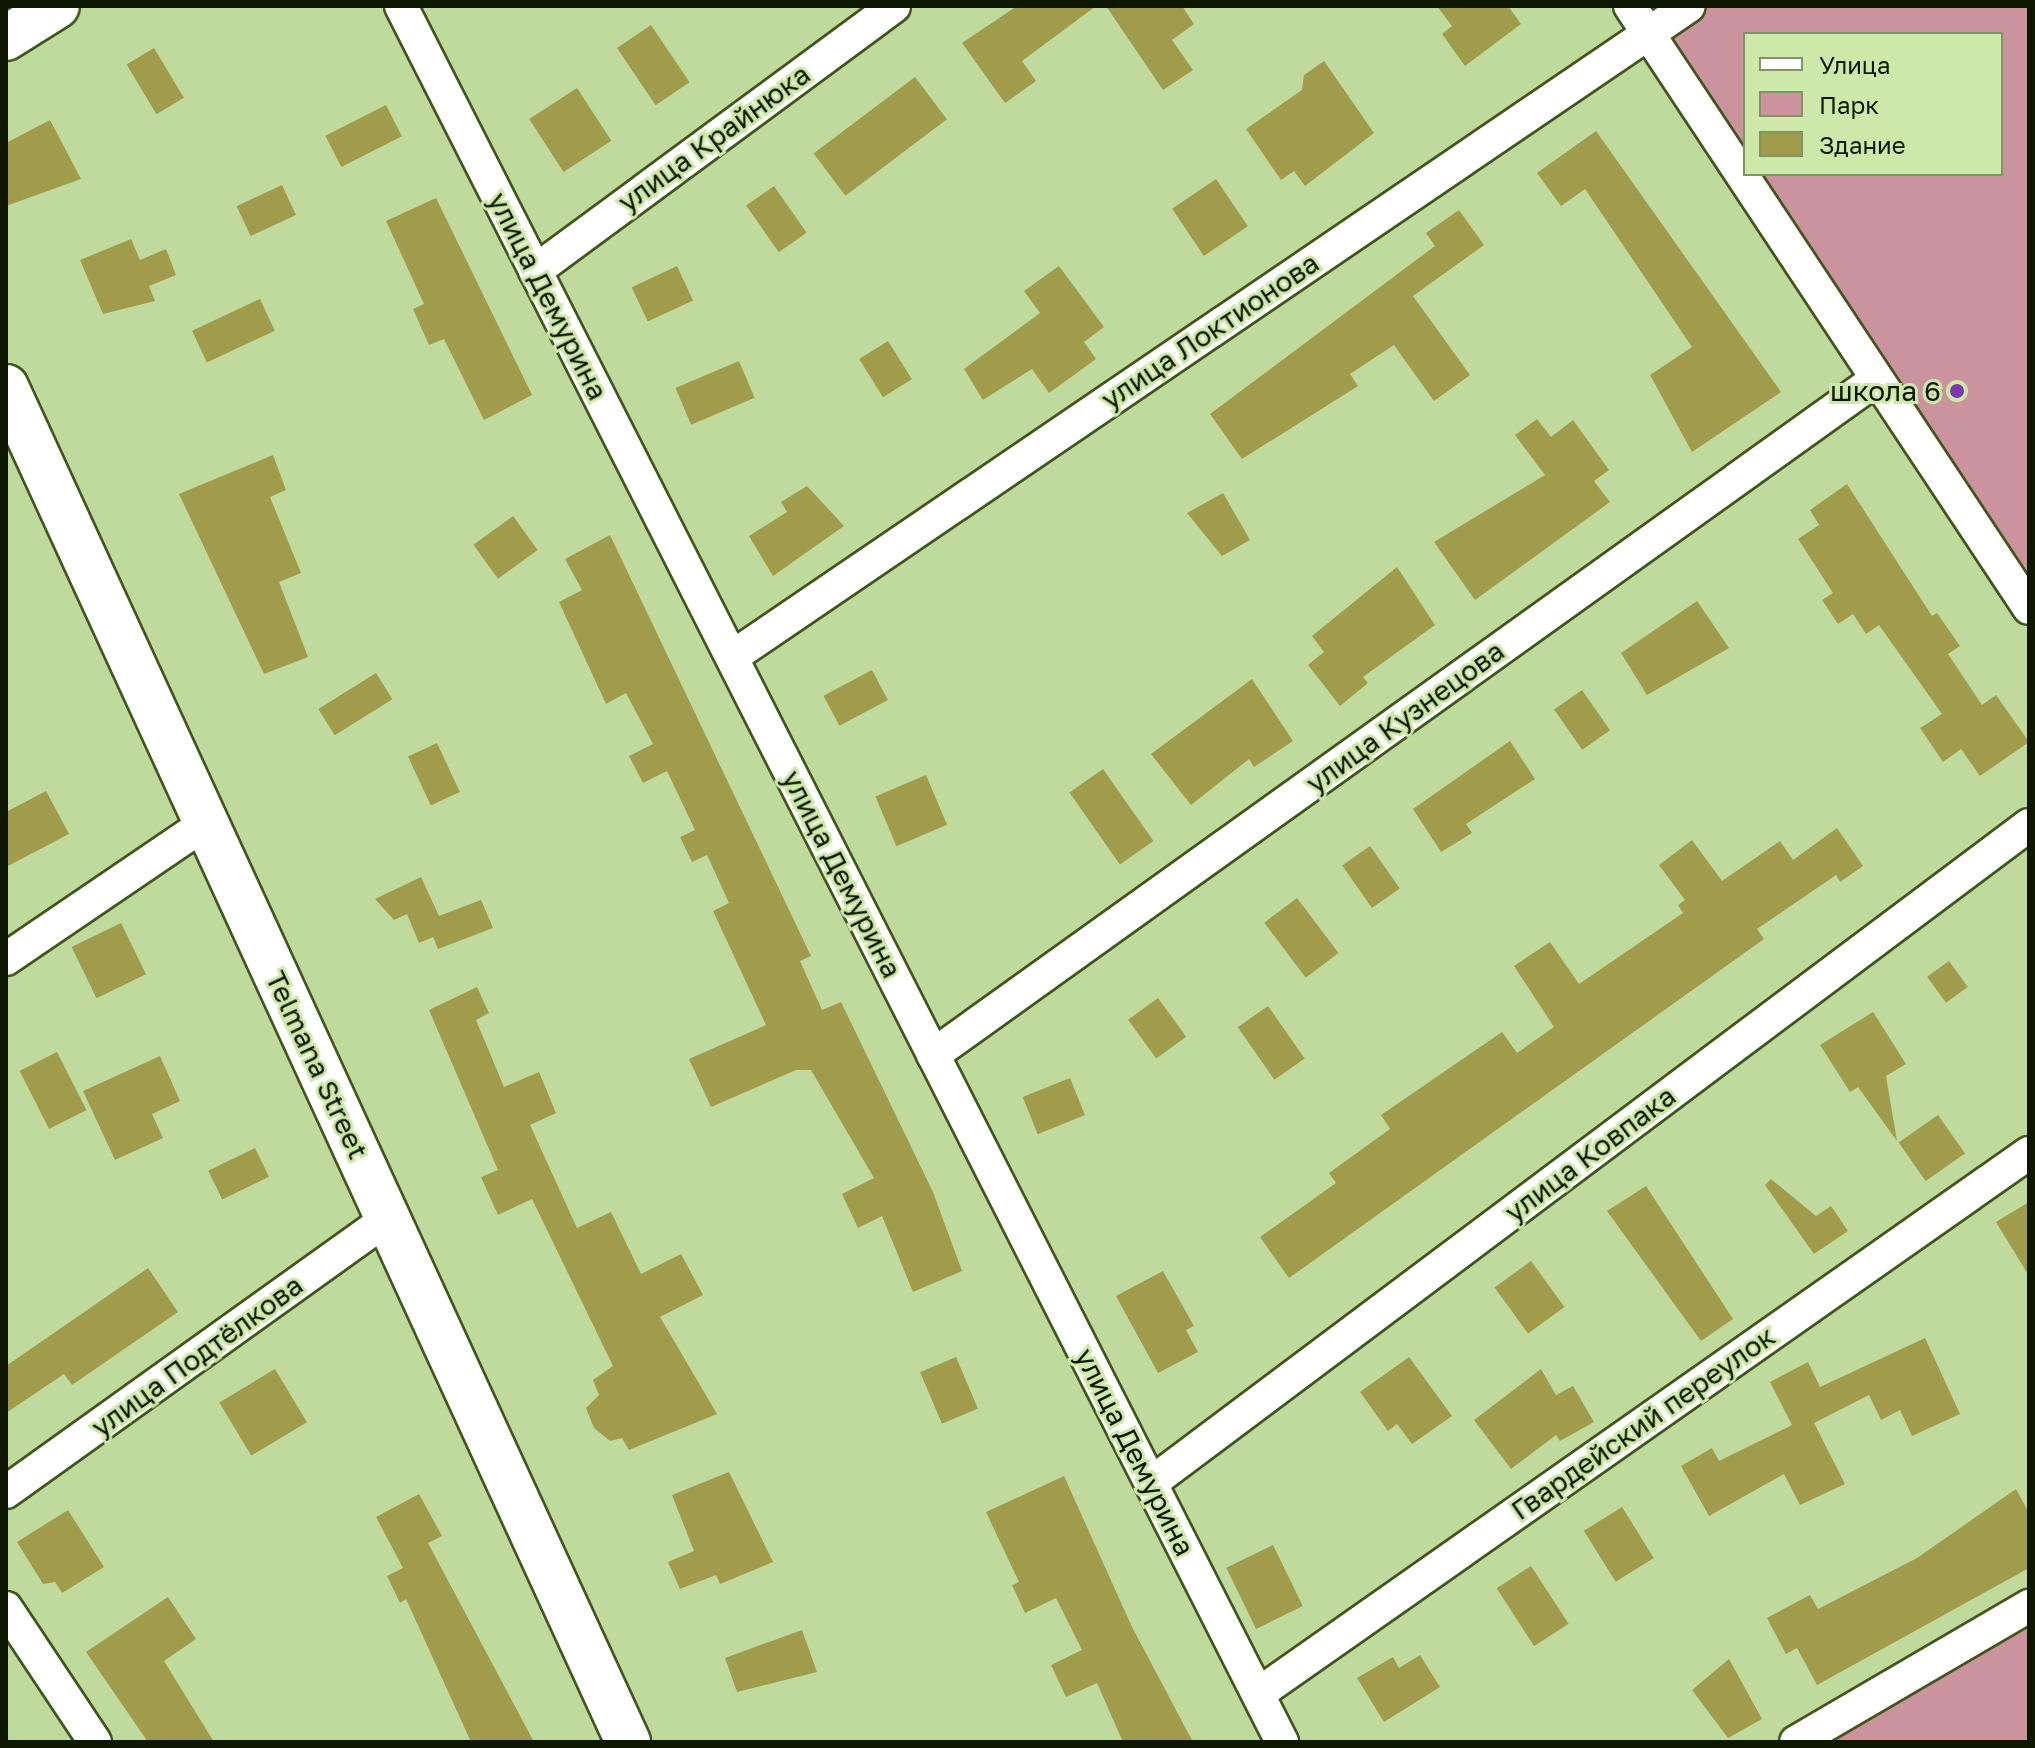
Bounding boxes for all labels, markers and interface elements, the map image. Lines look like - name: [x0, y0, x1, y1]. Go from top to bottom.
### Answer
- legend: [1743, 32, 2003, 176]
- text: Улица: [1819, 50, 1891, 79]
- street label: улица Крайнюка: [611, 57, 817, 219]
- text: Парк: [1819, 90, 1879, 119]
- text: Здание: [1819, 130, 1906, 159]
- street label: улица Демурина: [481, 187, 615, 405]
- street label: улица Локтионова: [1095, 246, 1325, 416]
- place label: школа 6: [1830, 374, 1941, 408]
- marker: школа 6: [1948, 382, 1966, 400]
- street label: улица Кузнецова: [1299, 634, 1511, 800]
- street label: улица Демурина: [775, 765, 909, 983]
- street label: Telmana Street: [259, 966, 375, 1164]
- street label: улица Ковпака: [1498, 1079, 1682, 1229]
- street label: улица Подтёлкова: [85, 1268, 309, 1444]
- street label: Гвардейский переулок: [1505, 1319, 1781, 1527]
- street label: улица Демурина: [1068, 1343, 1202, 1561]

